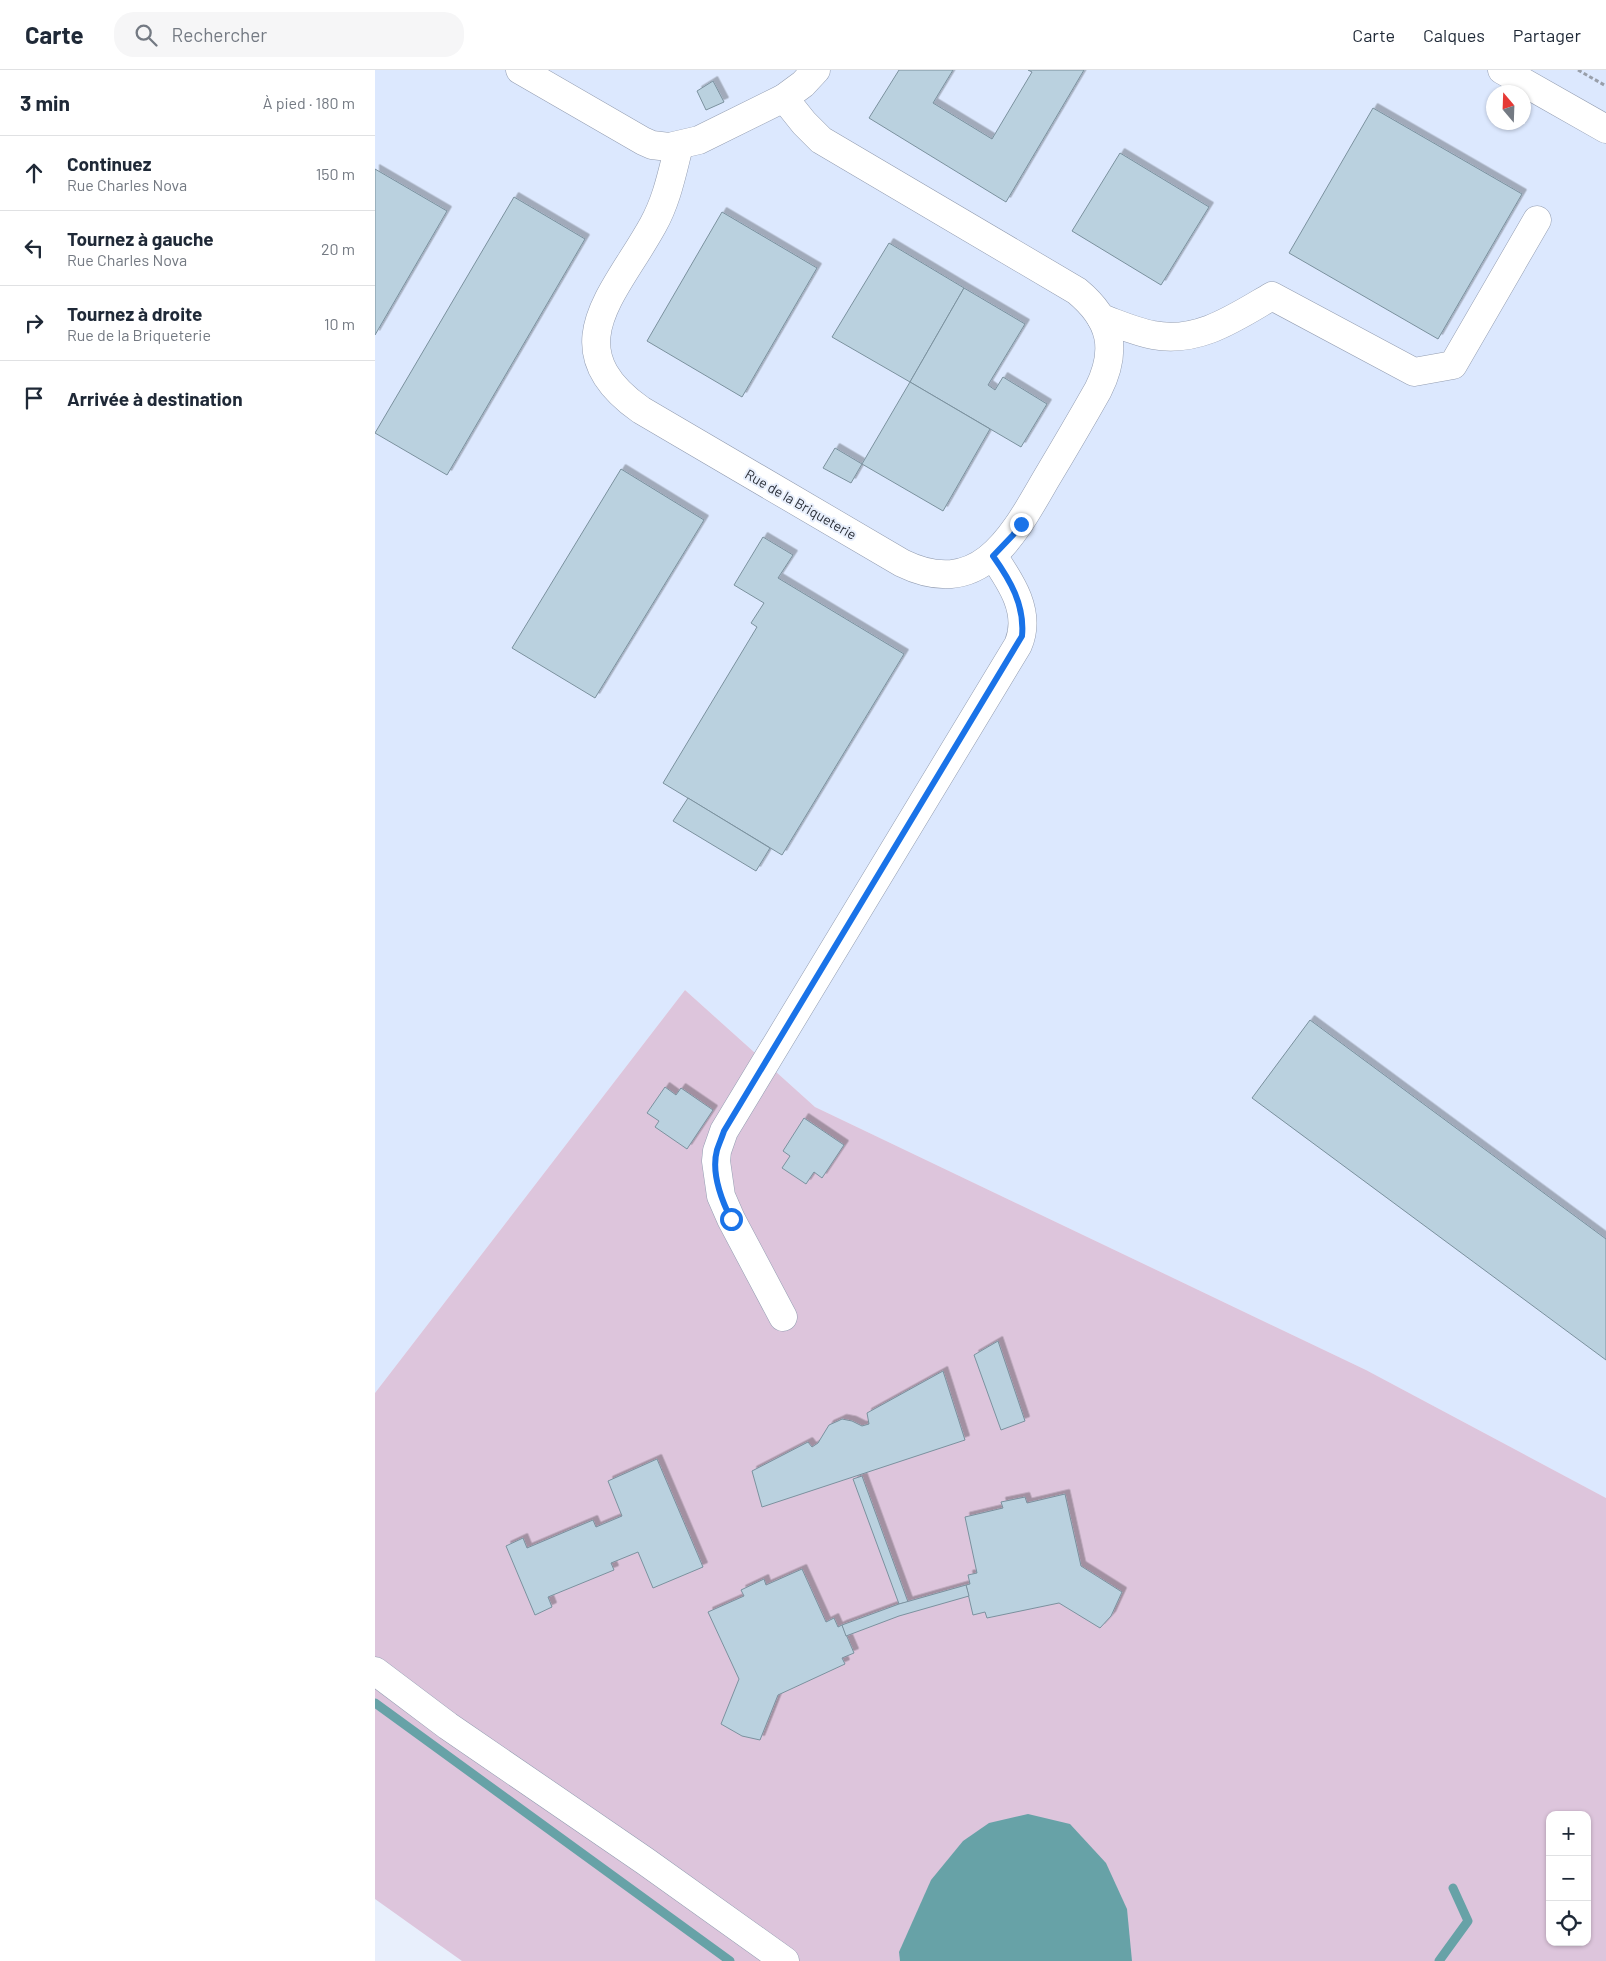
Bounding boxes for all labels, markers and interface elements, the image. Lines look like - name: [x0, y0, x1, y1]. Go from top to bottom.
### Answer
- search box: [114, 12, 464, 57]
- text: Carte: [25, 20, 84, 49]
- icon: search: [132, 21, 160, 49]
- text: Rechercher: [172, 23, 267, 46]
- text: Carte: [1352, 24, 1395, 46]
- text: Calques: [1423, 24, 1485, 46]
- text: Partager: [1513, 24, 1581, 46]
- north arrow: [1486, 85, 1531, 130]
- text: 3 min: [20, 90, 70, 115]
- text: À pied · 180 m: [263, 93, 355, 112]
- text: Continuez: [67, 152, 151, 175]
- icon: ahead: [20, 159, 48, 187]
- text: 150 m: [316, 164, 355, 183]
- text: Rue Charles Nova: [67, 175, 187, 194]
- text: Tournez à gauche: [67, 227, 214, 250]
- icon: left: [20, 234, 48, 262]
- text: 20 m: [321, 239, 355, 258]
- text: Rue Charles Nova: [67, 250, 187, 269]
- text: Tournez à droite: [67, 302, 203, 325]
- icon: right: [20, 309, 48, 337]
- text: 10 m: [324, 314, 355, 333]
- text: Rue de la Briqueterie: [67, 325, 211, 344]
- icon: arrive: [20, 384, 48, 412]
- text: Arrivée à destination: [67, 387, 243, 410]
- street label: Rue de la Briqueterie: [742, 465, 860, 543]
- route end: [1010, 513, 1033, 536]
- route start: [720, 1208, 743, 1231]
- map controls: [1546, 1811, 1591, 1946]
- button: +: [1546, 1811, 1591, 1856]
- button: −: [1546, 1856, 1591, 1901]
- button: locate: [1546, 1901, 1591, 1946]

